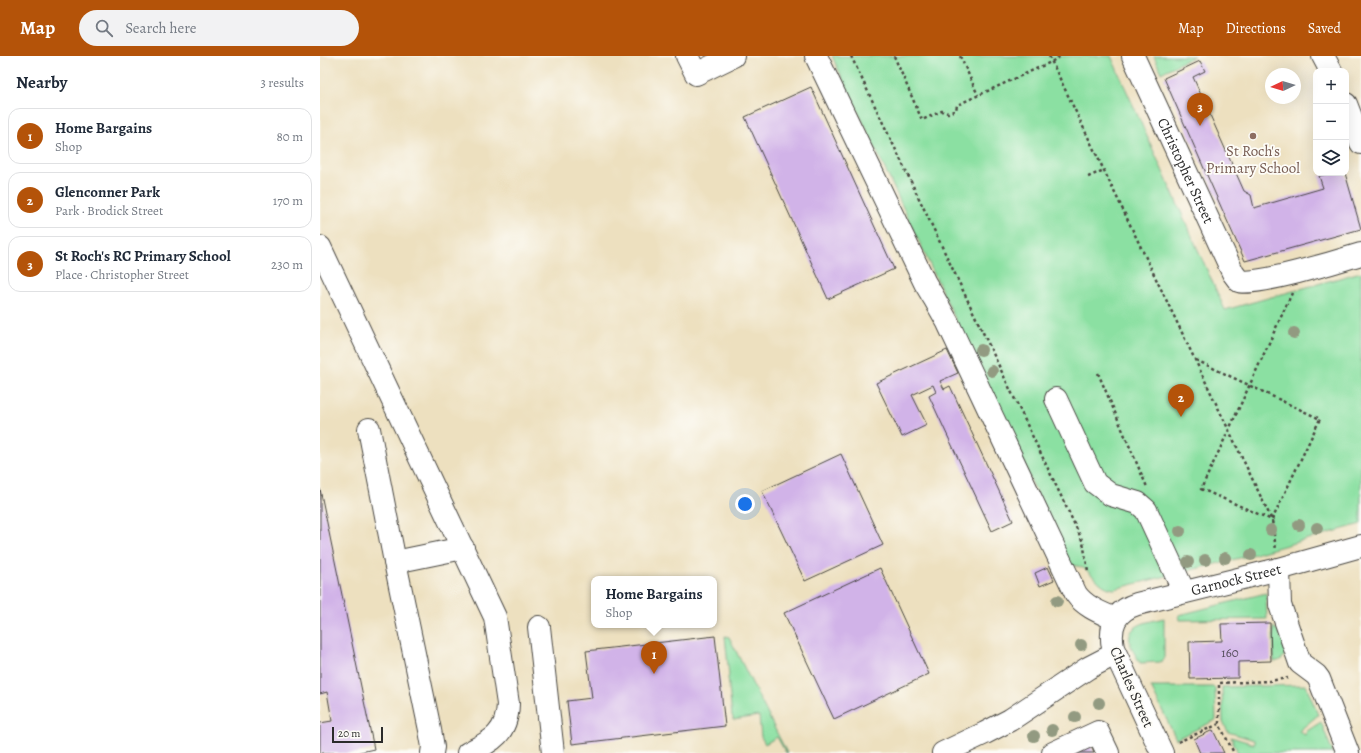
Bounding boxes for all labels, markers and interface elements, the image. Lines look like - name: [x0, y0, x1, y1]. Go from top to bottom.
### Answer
- search box: [79, 10, 359, 46]
- text: Map: [20, 15, 55, 41]
- icon: search: [93, 17, 115, 39]
- text: Search here: [125, 18, 197, 38]
- text: Map: [1178, 19, 1204, 38]
- text: Directions: [1226, 19, 1286, 38]
- text: Saved: [1308, 19, 1341, 38]
- north arrow: [1265, 68, 1301, 104]
- map controls: [1313, 68, 1349, 176]
- button: +: [1313, 68, 1349, 104]
- text: Nearby: [16, 71, 67, 94]
- text: 3 results: [260, 74, 304, 91]
- pin: 3: [1187, 93, 1213, 126]
- button: −: [1313, 104, 1349, 140]
- street label: Christopher Street: [1153, 114, 1219, 227]
- text: Home Bargains: [55, 118, 152, 138]
- text: 1: [28, 128, 32, 145]
- text: 80 m: [276, 128, 303, 145]
- marker: St Roch's Primary School: [1248, 131, 1258, 141]
- text: Shop: [55, 138, 82, 155]
- button: layers: [1313, 140, 1349, 176]
- place label: St Roch's Primary School: [1206, 141, 1300, 178]
- text: Glenconner Park: [55, 182, 160, 202]
- text: 2: [27, 192, 33, 209]
- text: 170 m: [273, 192, 303, 209]
- text: Park · Brodick Street: [55, 202, 163, 219]
- text: St Roch's RC Primary School: [55, 246, 231, 266]
- text: 3: [27, 256, 33, 273]
- text: 230 m: [271, 256, 303, 273]
- text: Place · Christopher Street: [55, 266, 189, 283]
- pin: 2: [1168, 384, 1194, 417]
- your location: [735, 494, 755, 514]
- street label: Garnock Street: [1189, 559, 1283, 600]
- popup: [591, 576, 717, 628]
- text: Home Bargains: [605, 584, 703, 604]
- text: Shop: [605, 604, 632, 621]
- pin: 1: [641, 641, 667, 674]
- street label: Charles Street: [1105, 643, 1159, 731]
- house number: 160: [1221, 644, 1239, 661]
- scale bar: [332, 725, 383, 744]
- text: 20 m: [338, 726, 360, 741]

